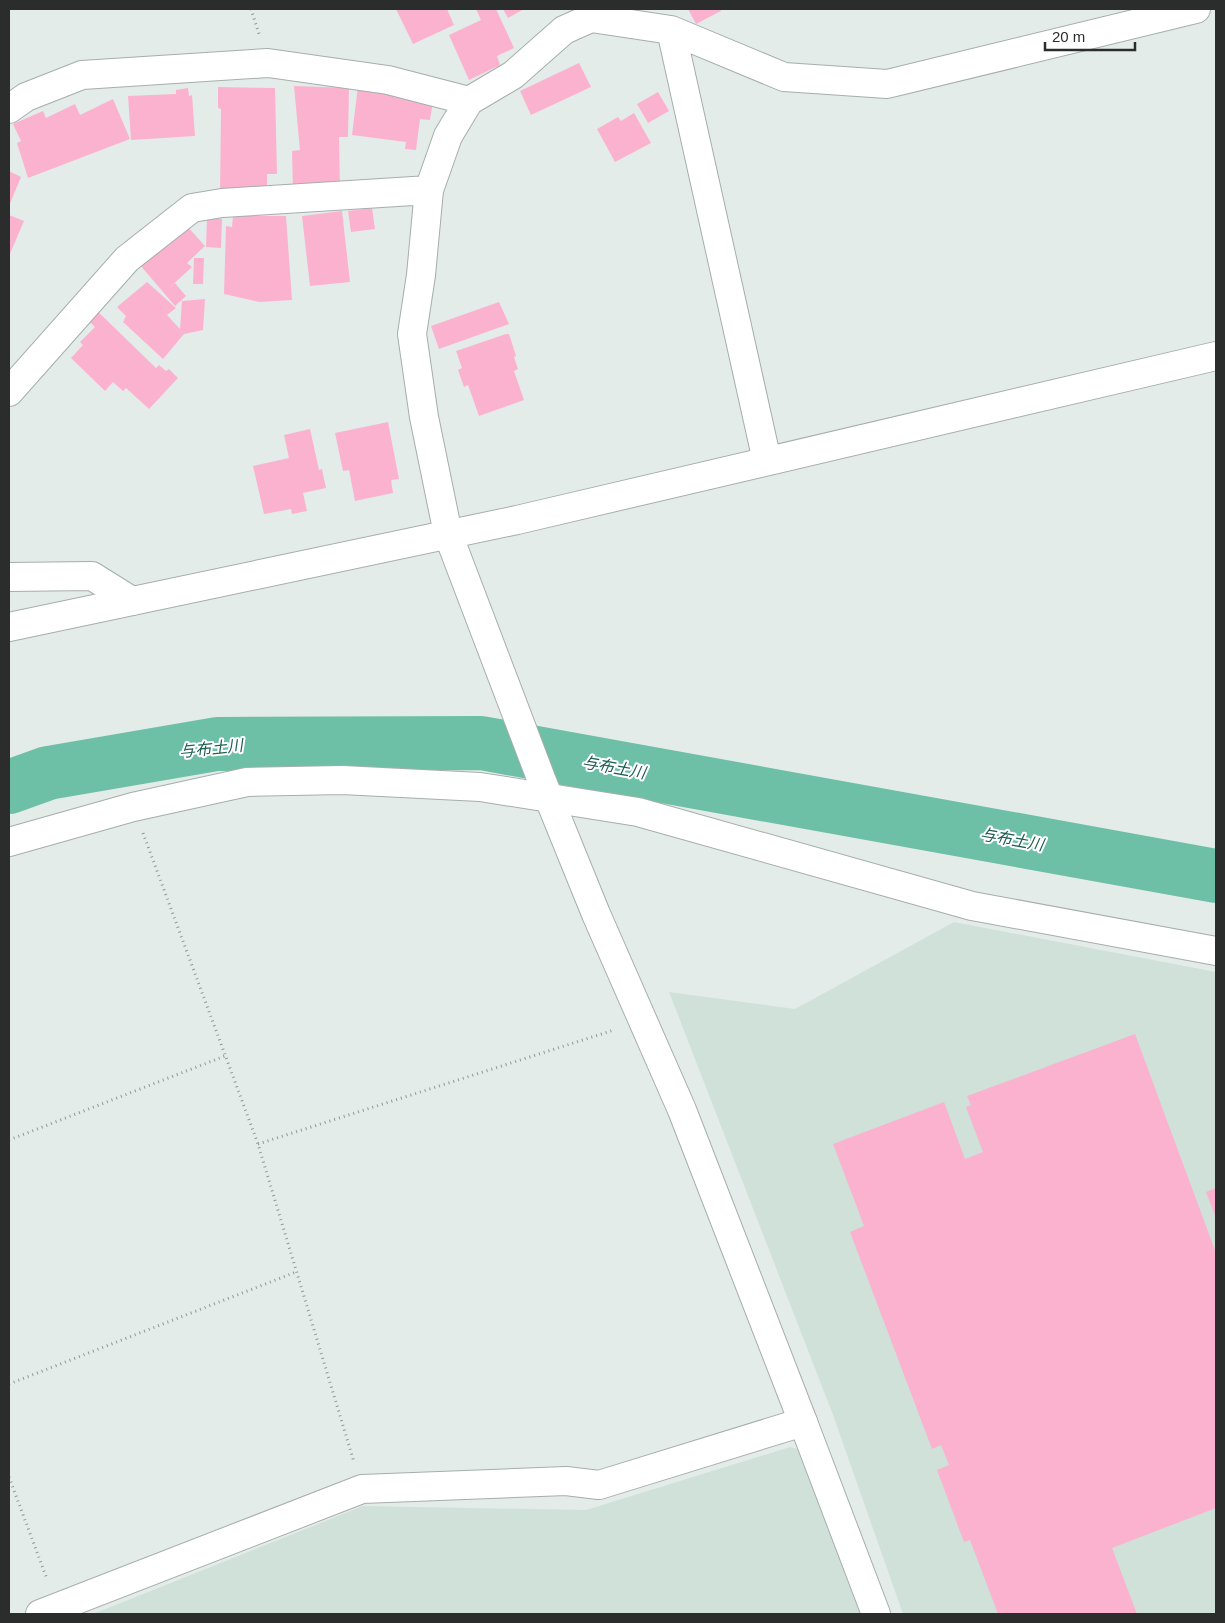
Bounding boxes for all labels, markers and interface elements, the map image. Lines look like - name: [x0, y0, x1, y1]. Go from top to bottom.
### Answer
- scale bar: [1045, 20, 1135, 52]
- text: 20 m: [1052, 28, 1085, 45]
- water label: 与布土川: [178, 736, 246, 760]
- water label: 与布土川: [581, 754, 649, 782]
- water label: 与布土川: [979, 826, 1047, 854]

